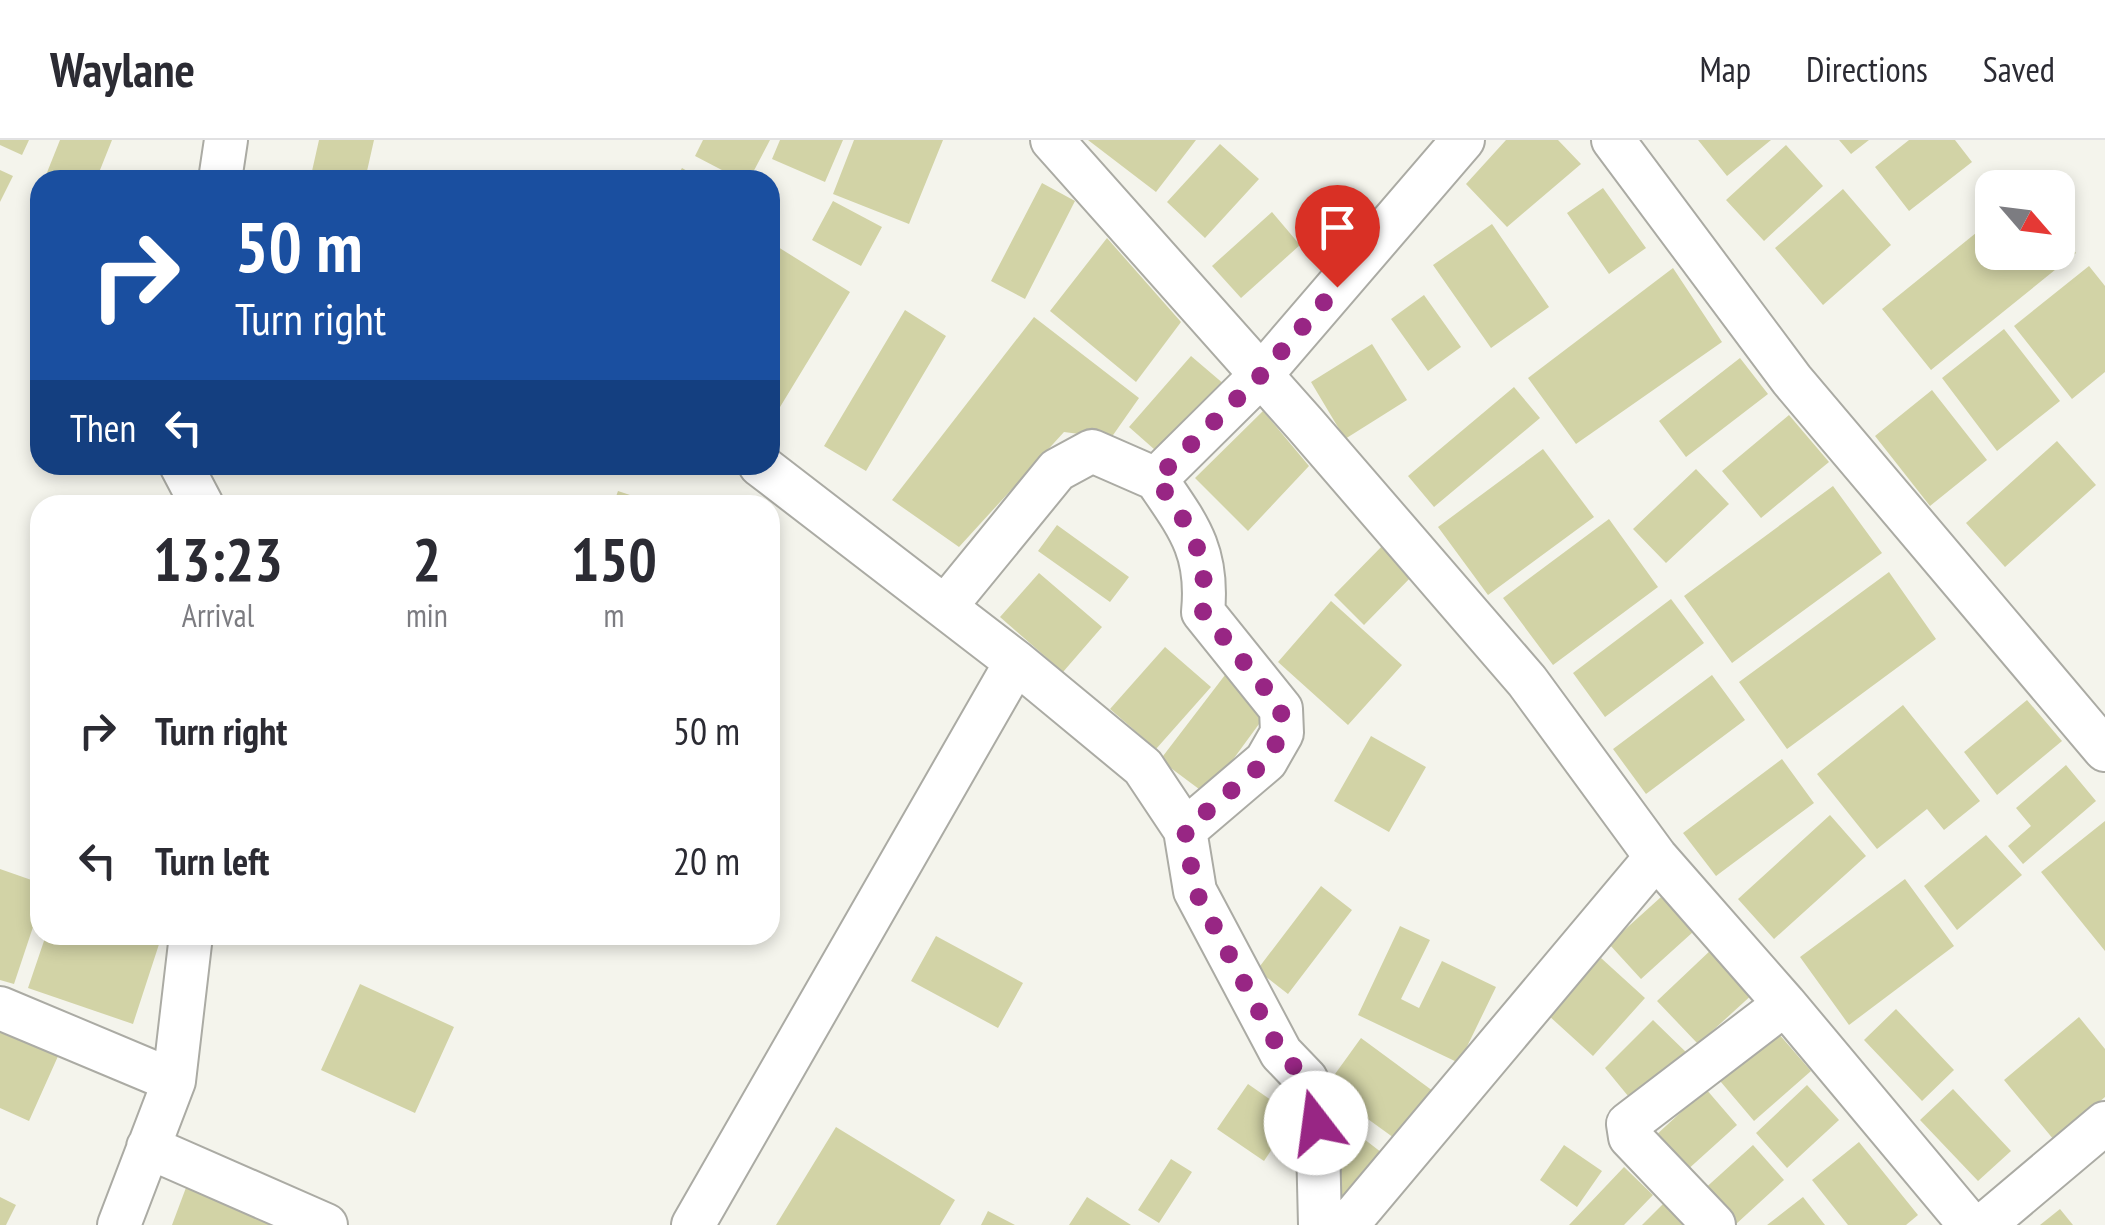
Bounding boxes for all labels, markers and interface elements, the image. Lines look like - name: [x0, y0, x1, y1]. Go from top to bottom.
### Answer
- text: Waylane: [50, 38, 195, 100]
- text: Map: [1700, 46, 1751, 92]
- text: Directions: [1806, 46, 1928, 92]
- text: Saved: [1983, 46, 2055, 92]
- north arrow: [1975, 170, 2075, 270]
- map controls: [1975, 170, 2075, 270]
- pin: [1295, 185, 1380, 288]
- icon: arrive: [1310, 200, 1365, 255]
- text: 50 m: [235, 201, 363, 291]
- icon: right: [70, 210, 200, 340]
- text: Turn right: [235, 289, 386, 347]
- icon: left: [156, 400, 211, 455]
- text: Then: [70, 403, 136, 452]
- text: 13:23: [153, 520, 283, 598]
- text: 2: [413, 520, 441, 598]
- text: 150: [571, 520, 657, 598]
- text: Arrival: [182, 594, 254, 636]
- text: min: [406, 594, 448, 636]
- text: m: [603, 594, 624, 636]
- icon: right: [70, 703, 125, 758]
- text: Turn right: [155, 706, 287, 755]
- text: 50 m: [673, 706, 740, 755]
- icon: left: [70, 833, 125, 888]
- text: Turn left: [155, 836, 269, 885]
- text: 20 m: [673, 836, 740, 885]
- position arrow: [1264, 1071, 1368, 1175]

